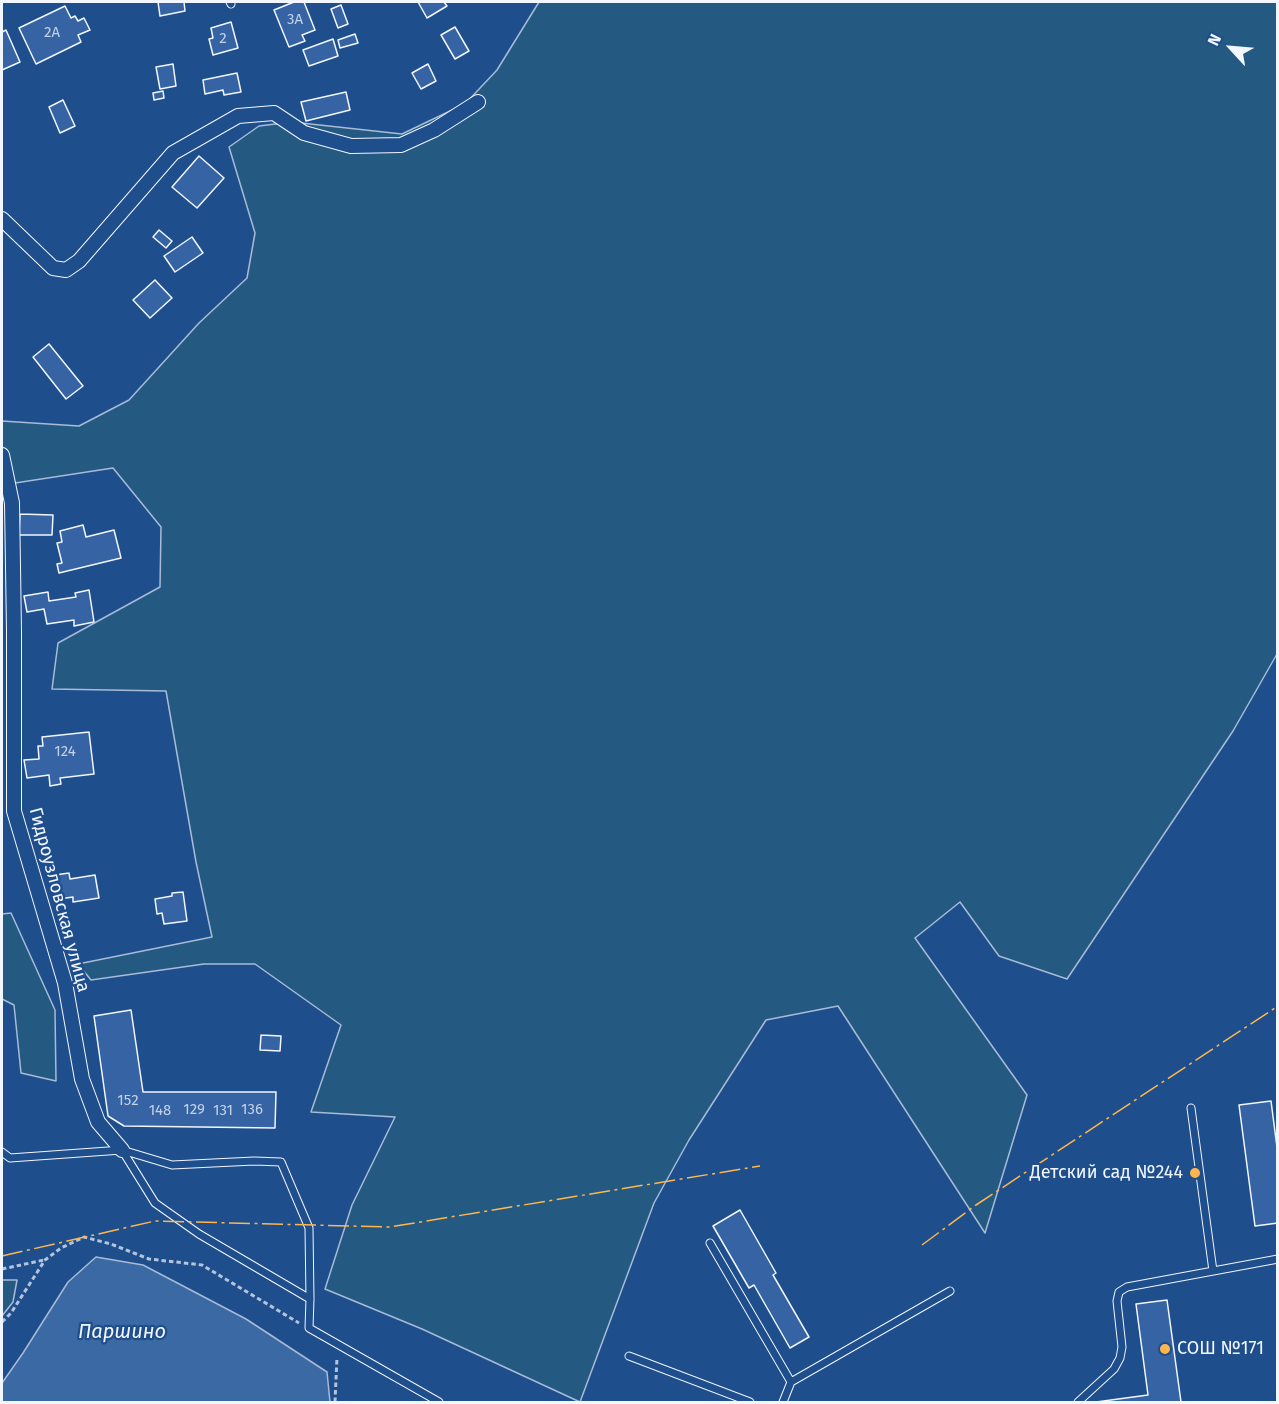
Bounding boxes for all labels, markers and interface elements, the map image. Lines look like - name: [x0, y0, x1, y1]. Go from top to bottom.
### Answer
- house number: 3А: [287, 11, 303, 29]
- north arrow: [1201, 18, 1261, 78]
- house number: 2А: [44, 24, 60, 42]
- house number: 2: [219, 30, 227, 48]
- text: N: [1204, 31, 1225, 49]
- house number: 124: [54, 743, 76, 761]
- street label: Гидроузловская улица: [24, 805, 94, 995]
- house number: 152: [117, 1092, 139, 1110]
- house number: 129: [183, 1101, 205, 1119]
- house number: 136: [241, 1101, 263, 1119]
- house number: 148: [149, 1102, 171, 1120]
- house number: 131: [213, 1102, 233, 1120]
- place label: Детский сад №244: [1030, 1162, 1183, 1184]
- marker: Детский сад №244: [1188, 1166, 1202, 1180]
- water label: Паршино: [78, 1320, 166, 1344]
- place label: СОШ №171: [1177, 1338, 1264, 1360]
- marker: СОШ №171: [1158, 1342, 1172, 1356]

